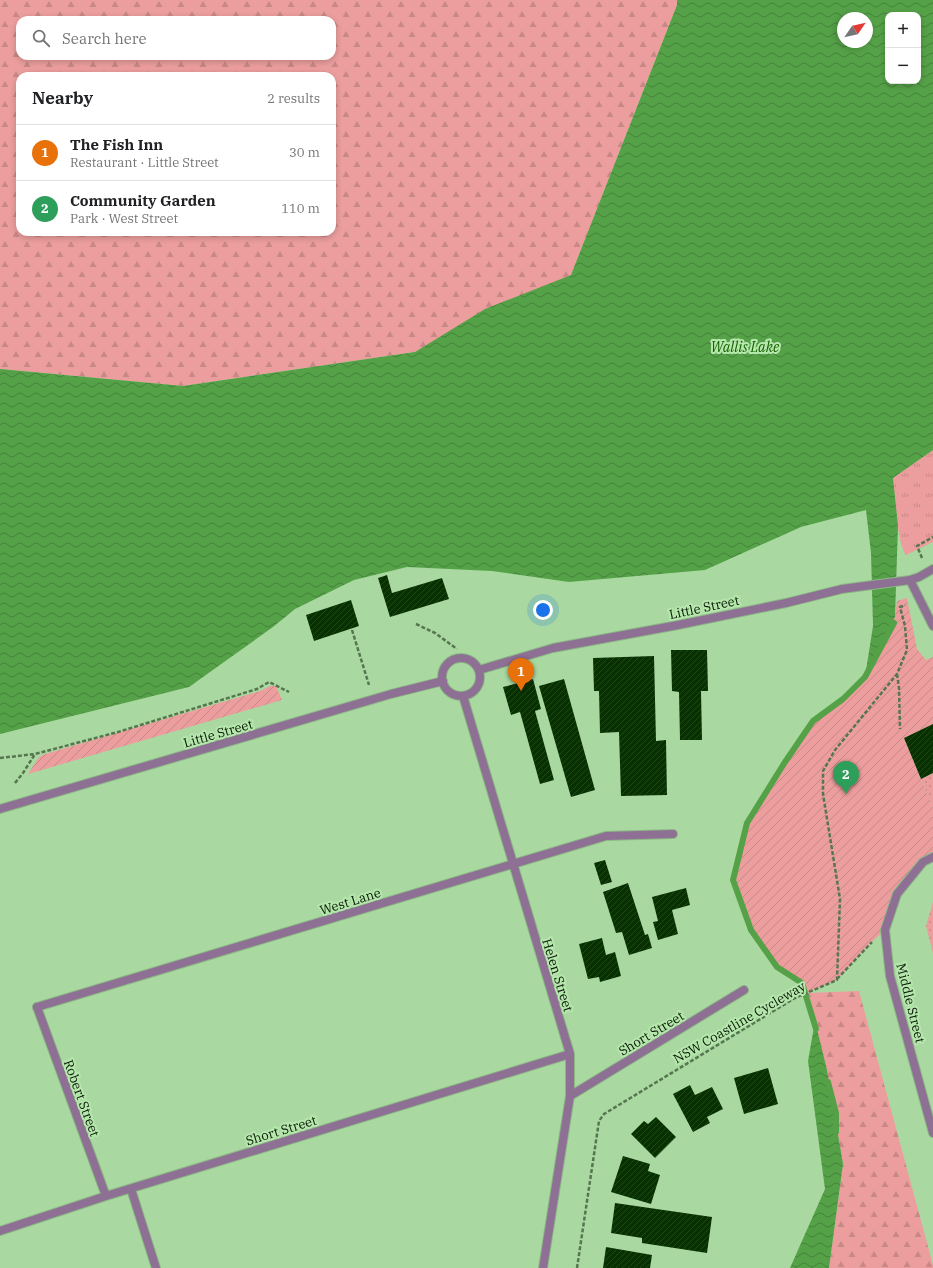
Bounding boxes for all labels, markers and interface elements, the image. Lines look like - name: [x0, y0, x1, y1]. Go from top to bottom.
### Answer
- north arrow: [837, 12, 873, 48]
- map controls: [885, 12, 921, 84]
- button: +: [885, 12, 921, 48]
- search box: [16, 16, 336, 60]
- icon: search: [30, 27, 52, 49]
- text: Search here: [62, 29, 147, 48]
- button: −: [885, 48, 921, 84]
- text: Nearby: [32, 87, 93, 109]
- text: 2 results: [267, 90, 320, 107]
- text: The Fish Inn: [70, 135, 163, 154]
- text: 1: [41, 144, 49, 161]
- text: 30 m: [289, 144, 320, 161]
- text: Restaurant · Little Street: [70, 154, 219, 171]
- text: Community Garden: [70, 191, 216, 210]
- text: 2: [41, 200, 49, 217]
- text: 110 m: [281, 200, 320, 217]
- text: Park · West Street: [70, 210, 178, 227]
- water label: Wallis Lake: [711, 338, 780, 356]
- street label: Little Street: [667, 592, 741, 623]
- your location: [533, 600, 553, 620]
- pin: 1: [508, 658, 534, 691]
- street label: Little Street: [182, 715, 255, 751]
- pin: 2: [833, 761, 859, 794]
- street label: West Lane: [318, 884, 383, 919]
- street label: Helen Street: [538, 936, 577, 1014]
- street label: Middle Street: [892, 961, 929, 1045]
- street label: NSW Coastline Cycleway: [670, 978, 808, 1067]
- street label: Short Street: [616, 1007, 687, 1060]
- street label: Robert Street: [60, 1057, 103, 1139]
- street label: Short Street: [244, 1112, 319, 1149]

